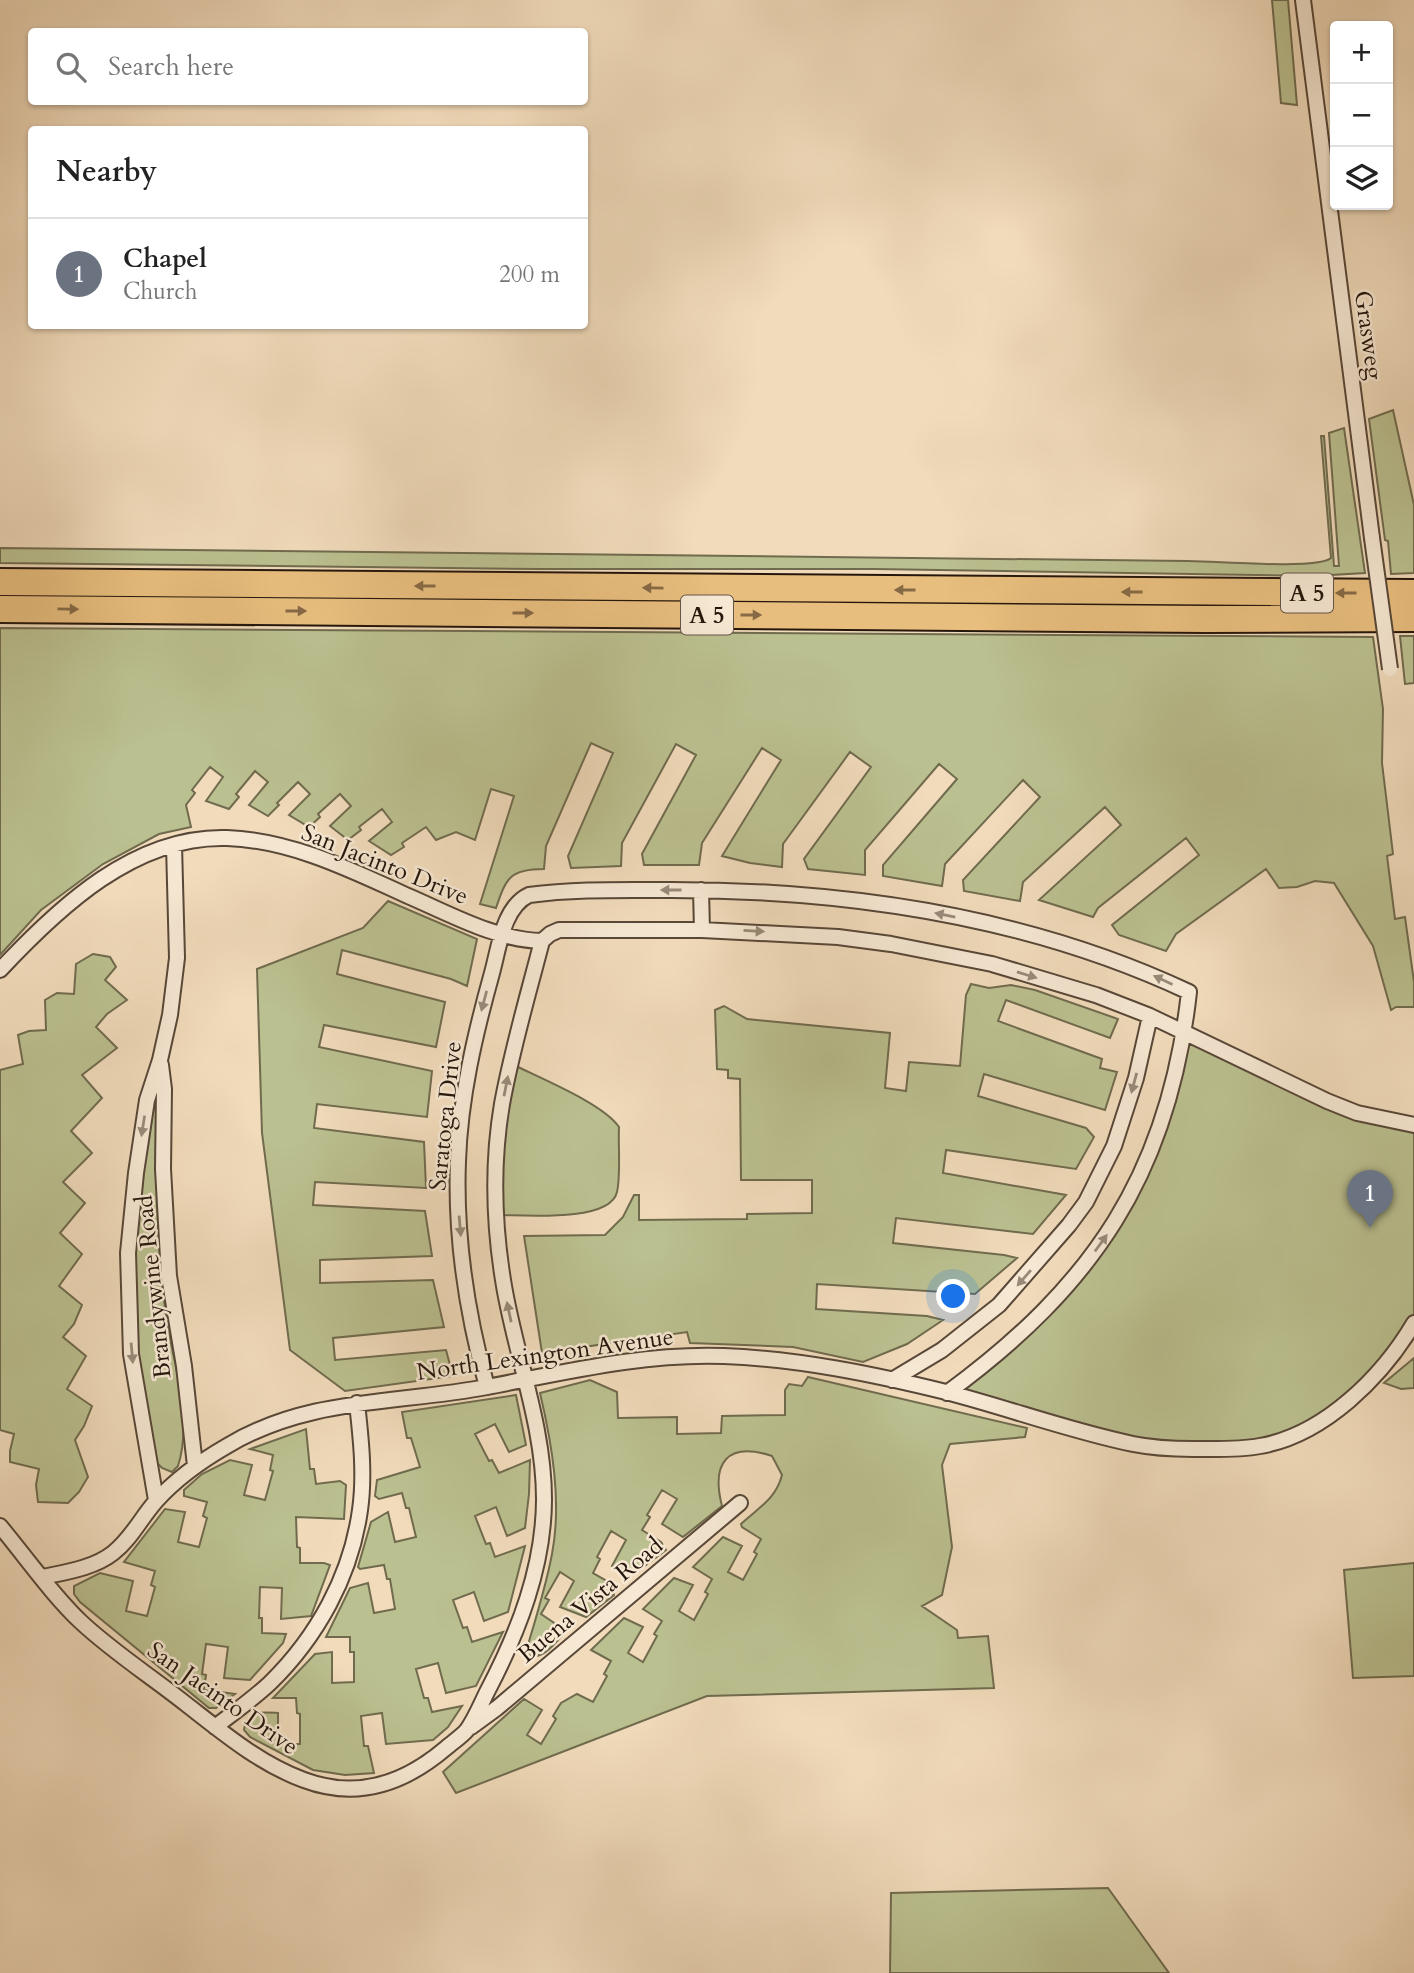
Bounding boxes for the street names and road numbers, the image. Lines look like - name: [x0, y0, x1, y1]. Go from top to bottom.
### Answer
- street label: Grasweg: [1346, 288, 1391, 382]
- road number: A 5: [1281, 573, 1333, 612]
- road number: A 5: [681, 596, 733, 635]
- street label: San Jacinto Drive: [296, 816, 473, 913]
- street label: Saratoga Drive: [421, 1040, 470, 1193]
- street label: Brandywine Road: [127, 1193, 180, 1380]
- street label: North Lexington Avenue: [415, 1320, 676, 1389]
- street label: Buena Vista Road: [511, 1530, 670, 1671]
- street label: San Jacinto Drive: [141, 1634, 305, 1763]

